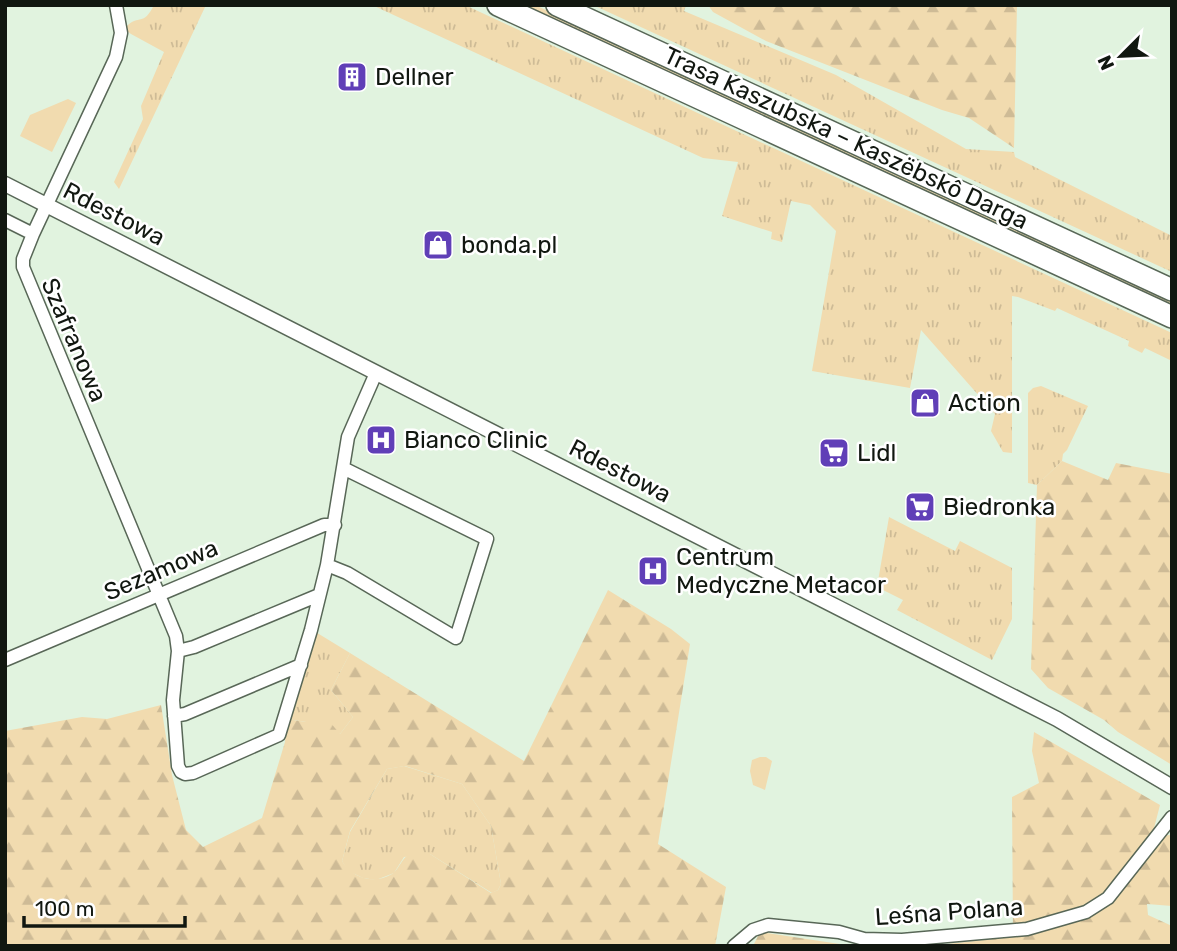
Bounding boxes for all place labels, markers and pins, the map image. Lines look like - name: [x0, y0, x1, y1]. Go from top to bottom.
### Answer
- building icon: Dellner: [335, 60, 369, 94]
- place label: Dellner: [375, 63, 454, 91]
- shop icon: bonda.pl: [421, 228, 455, 262]
- place label: bonda.pl: [461, 231, 557, 259]
- shop icon: Action: [908, 386, 942, 420]
- place label: Action: [948, 389, 1021, 417]
- hospital icon: Bianco Clinic: [364, 423, 398, 457]
- place label: Bianco Clinic: [404, 426, 548, 454]
- supermarket icon: Lidl: [817, 436, 851, 470]
- place label: Lidl: [857, 439, 896, 467]
- supermarket icon: Biedronka: [903, 490, 937, 524]
- place label: Biedronka: [943, 493, 1055, 521]
- place label: Centrum Medyczne Metacor: [676, 543, 886, 599]
- hospital icon: Centrum Medyczne Metacor: [636, 554, 670, 588]

